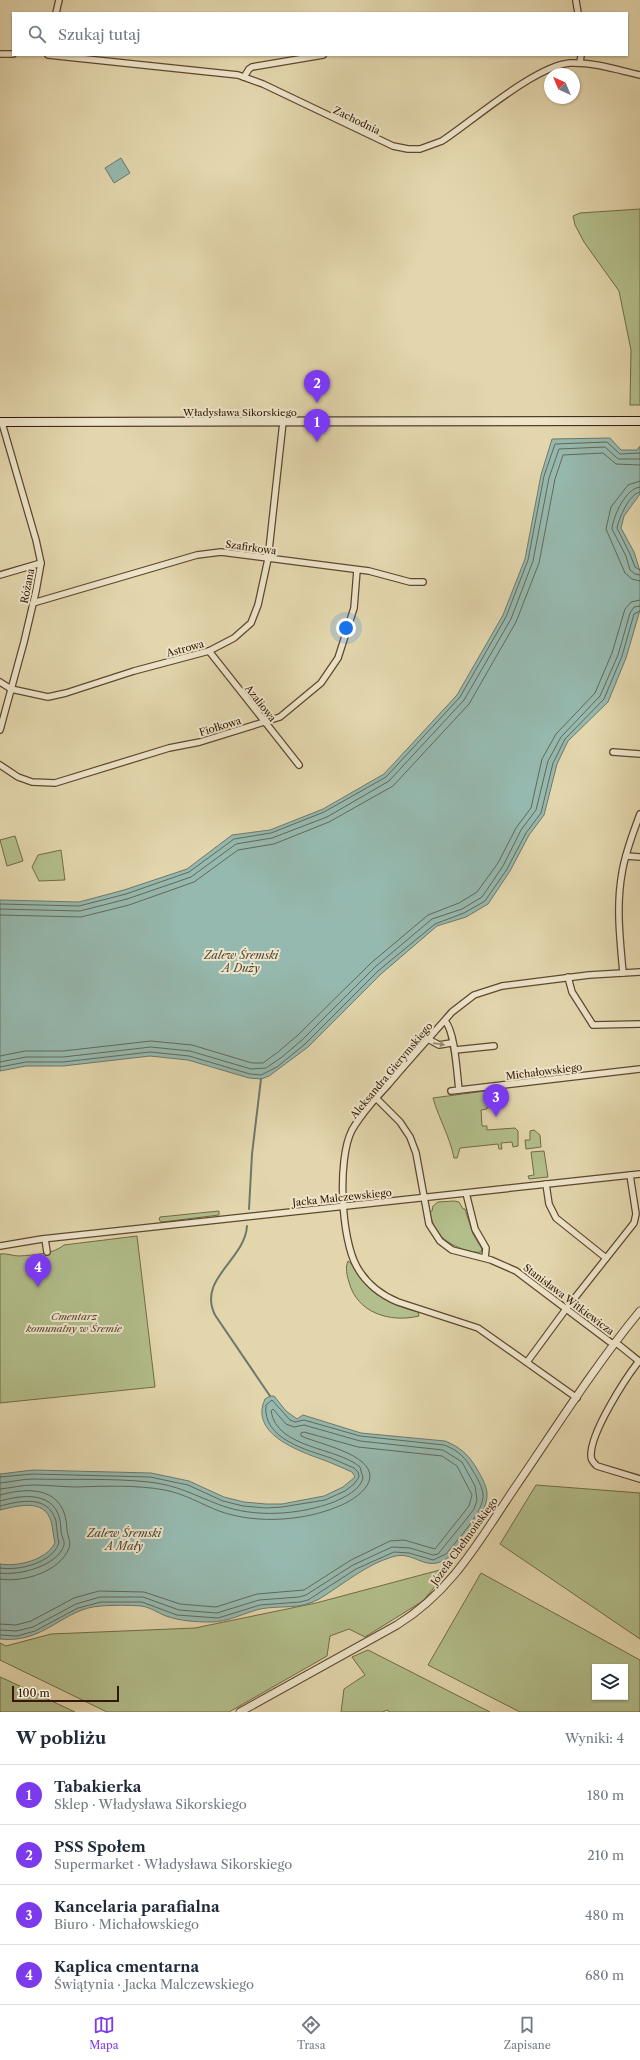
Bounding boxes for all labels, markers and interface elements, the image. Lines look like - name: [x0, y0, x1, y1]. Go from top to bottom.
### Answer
- search box: [12, 12, 628, 56]
- icon: search: [26, 23, 48, 45]
- text: Szukaj tutaj: [58, 25, 140, 44]
- north arrow: [544, 68, 580, 104]
- street label: Zachodnia: [331, 104, 383, 138]
- pin: 2: [304, 370, 330, 403]
- street label: Władysława Sikorskiego: [182, 406, 297, 419]
- pin: 1: [304, 409, 330, 442]
- street label: Szafirkowa: [225, 537, 278, 558]
- street label: Różana: [18, 567, 37, 605]
- your location: [336, 618, 356, 638]
- street label: Astrowa: [164, 637, 206, 660]
- street label: Azaliowa: [242, 682, 279, 725]
- street label: Fiołkowa: [198, 714, 243, 739]
- water label: Zalew Śremski A Duży: [203, 948, 279, 975]
- street label: Aleksandra Gierymskiego: [347, 1020, 435, 1122]
- one-way arrow: [433, 1041, 445, 1047]
- street label: Michałowskiego: [505, 1060, 583, 1083]
- pin: 3: [483, 1084, 509, 1117]
- street label: Jacka Malczewskiego: [290, 1186, 392, 1209]
- pin: 4: [25, 1254, 51, 1287]
- street label: Stanisława Witkiewicza: [521, 1261, 617, 1338]
- park label: Cmentarz komunalny w Śremie: [25, 1310, 123, 1335]
- street label: Józefa Chełmońskiego: [427, 1495, 501, 1590]
- water label: Zalew Śremski A Mały: [86, 1526, 162, 1553]
- map controls: [592, 1664, 628, 1700]
- button: layers: [592, 1664, 628, 1700]
- scale bar: [12, 1684, 119, 1703]
- text: 100 m: [18, 1686, 50, 1700]
- text: W pobliżu: [16, 1728, 106, 1748]
- text: Wyniki: 4: [565, 1730, 624, 1746]
- text: Tabakierka: [54, 1777, 141, 1796]
- text: 1: [26, 1787, 32, 1803]
- text: 180 m: [587, 1787, 624, 1803]
- text: Sklep · Władysława Sikorskiego: [54, 1796, 247, 1812]
- text: PSS Społem: [54, 1837, 146, 1856]
- text: 2: [25, 1847, 33, 1863]
- text: 210 m: [587, 1847, 624, 1863]
- text: Supermarket · Władysława Sikorskiego: [54, 1856, 292, 1872]
- text: Kancelaria parafialna: [54, 1897, 220, 1916]
- text: 3: [25, 1907, 33, 1923]
- text: 480 m: [585, 1907, 624, 1923]
- text: Biuro · Michałowskiego: [54, 1916, 199, 1932]
- text: Kaplica cmentarna: [54, 1957, 199, 1976]
- text: 4: [25, 1967, 33, 1983]
- text: 680 m: [585, 1967, 624, 1983]
- text: Świątynia · Jacka Malczewskiego: [54, 1976, 254, 1992]
- tab: Mapa: [89, 2014, 119, 2052]
- tab: Trasa: [297, 2014, 325, 2052]
- tab: Zapisane: [504, 2014, 551, 2052]

